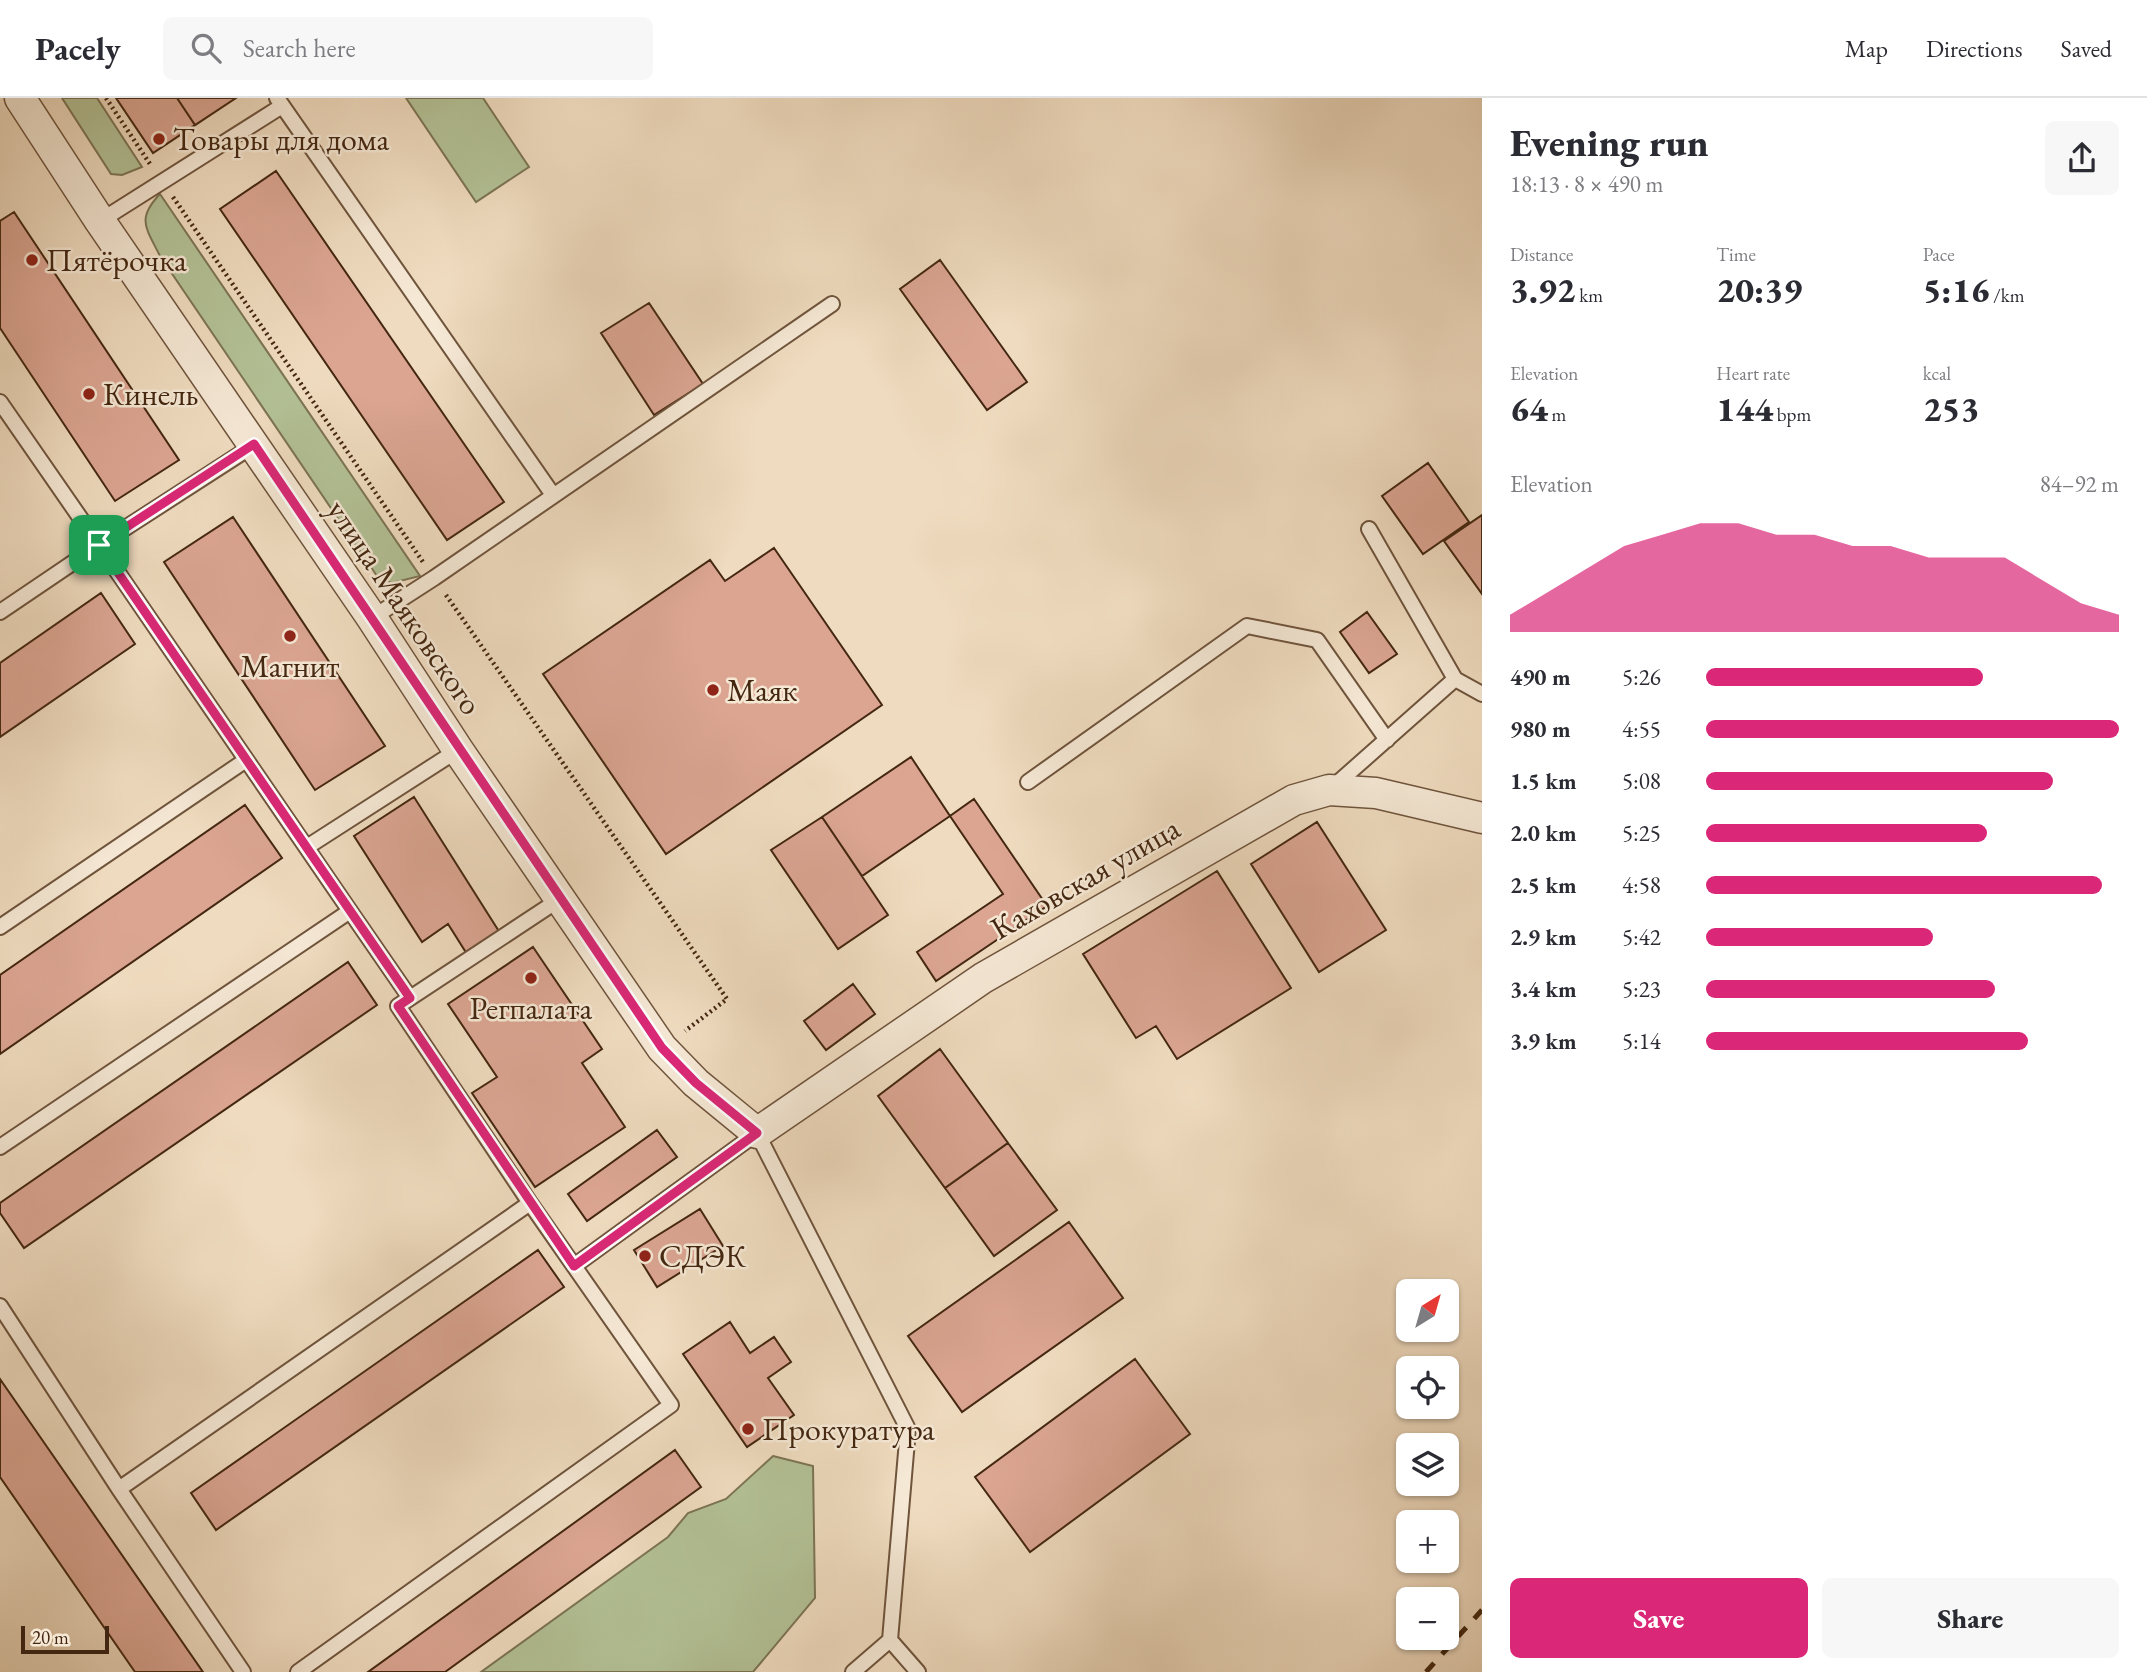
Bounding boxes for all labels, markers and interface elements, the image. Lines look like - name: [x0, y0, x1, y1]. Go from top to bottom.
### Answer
- search box: [163, 17, 653, 80]
- text: Pacely: [35, 27, 121, 70]
- icon: search: [187, 29, 225, 67]
- text: Search here: [243, 31, 356, 65]
- text: Map: [1845, 33, 1888, 64]
- text: Directions: [1926, 33, 2023, 64]
- text: Saved: [2061, 33, 2112, 64]
- place label: Товары для дома: [173, 118, 390, 160]
- text: Evening run: [1510, 118, 1708, 167]
- button: share: [2045, 121, 2119, 195]
- marker: Товары для дома: [151, 131, 167, 147]
- text: 18:13 · 8 × 490 m: [1510, 169, 1663, 199]
- place label: Пятёрочка: [46, 239, 187, 281]
- text: Distance: [1510, 242, 1573, 267]
- text: Time: [1716, 242, 1756, 267]
- text: Pace: [1923, 242, 1955, 267]
- marker: Пятёрочка: [24, 252, 40, 268]
- text: 3.92: [1510, 267, 1576, 312]
- text: 20:39: [1716, 267, 1802, 312]
- text: 5:16: [1923, 267, 1989, 312]
- text: km: [1576, 283, 1603, 308]
- text: /km: [1989, 283, 2025, 308]
- text: Elevation: [1510, 361, 1578, 386]
- text: Heart rate: [1716, 361, 1790, 386]
- text: kcal: [1923, 361, 1951, 386]
- place label: Кинель: [103, 373, 199, 415]
- marker: Кинель: [81, 386, 97, 402]
- text: 64: [1510, 386, 1548, 431]
- text: 144: [1716, 386, 1773, 431]
- text: 253: [1923, 386, 1979, 431]
- text: m: [1548, 402, 1566, 427]
- text: bpm: [1773, 402, 1811, 427]
- text: Elevation: [1510, 469, 1593, 499]
- text: 84–92 m: [2040, 469, 2119, 499]
- street label: улица Маяковского: [318, 491, 492, 723]
- pin: [69, 515, 129, 575]
- icon: arrive: [80, 526, 118, 564]
- marker: Магнит: [282, 628, 298, 644]
- place label: Магнит: [241, 645, 339, 687]
- text: 490 m: [1510, 662, 1571, 692]
- text: 5:26: [1622, 662, 1661, 692]
- place label: Маяк: [727, 669, 798, 711]
- marker: Маяк: [705, 682, 721, 698]
- text: 980 m: [1510, 714, 1571, 744]
- text: 4:55: [1622, 714, 1661, 744]
- text: 1.5 km: [1510, 766, 1577, 796]
- text: 5:08: [1622, 766, 1661, 796]
- street label: Каховская улица: [983, 807, 1187, 949]
- text: 2.0 km: [1510, 818, 1577, 848]
- text: 5:25: [1622, 818, 1661, 848]
- text: 2.5 km: [1510, 870, 1577, 900]
- text: 4:58: [1622, 870, 1661, 900]
- text: 2.9 km: [1510, 922, 1577, 952]
- text: 5:42: [1622, 922, 1661, 952]
- marker: Регпалата: [523, 970, 539, 986]
- text: 3.4 km: [1510, 974, 1577, 1004]
- text: 5:23: [1622, 974, 1661, 1004]
- place label: Регпалата: [470, 987, 593, 1029]
- text: 3.9 km: [1510, 1026, 1577, 1056]
- text: 5:14: [1622, 1026, 1661, 1056]
- place label: СДЭК: [659, 1235, 747, 1277]
- marker: СДЭК: [637, 1248, 653, 1264]
- north arrow: [1396, 1279, 1460, 1342]
- map controls: [1396, 1279, 1459, 1650]
- button: locate: [1396, 1356, 1459, 1419]
- place label: Прокуратура: [762, 1408, 935, 1450]
- marker: Прокуратура: [740, 1421, 756, 1437]
- button: layers: [1396, 1433, 1459, 1496]
- button: +: [1396, 1510, 1459, 1573]
- button: Save: [1510, 1578, 1808, 1658]
- button: Share: [1822, 1578, 2119, 1658]
- button: −: [1396, 1587, 1459, 1650]
- scale bar: [21, 1623, 108, 1655]
- text: 20 m: [32, 1625, 69, 1650]

